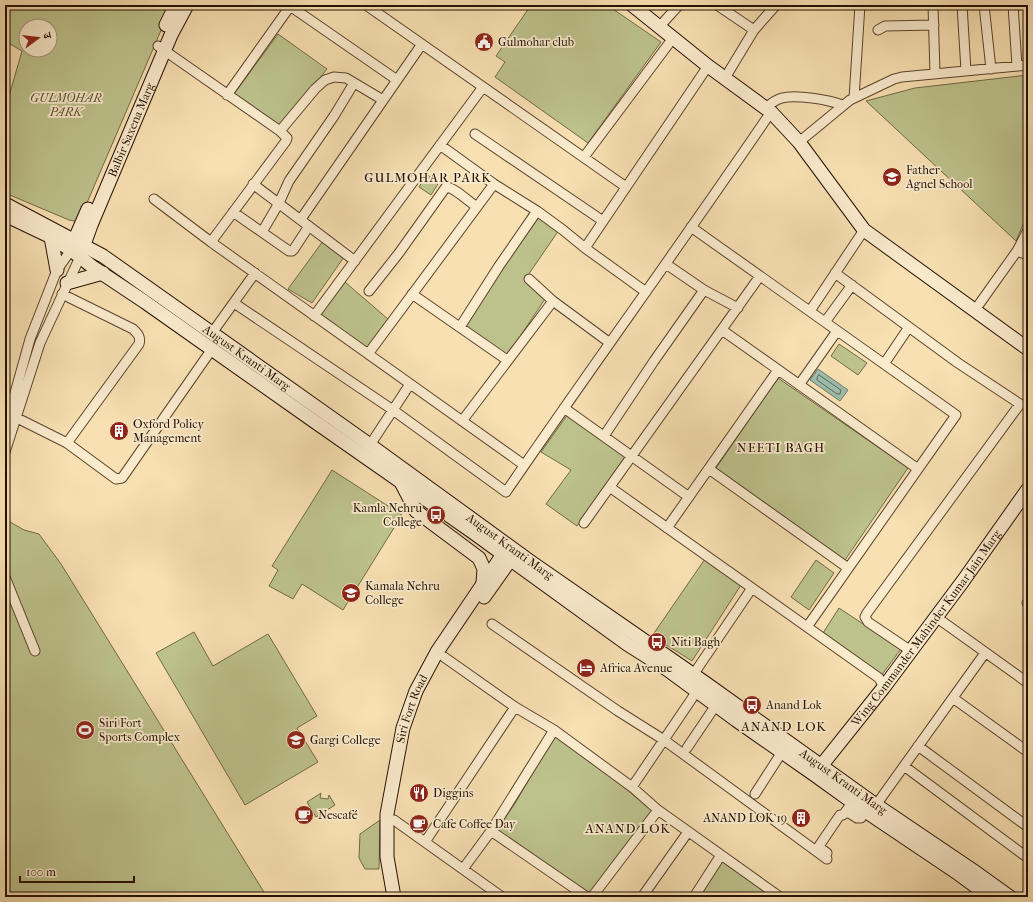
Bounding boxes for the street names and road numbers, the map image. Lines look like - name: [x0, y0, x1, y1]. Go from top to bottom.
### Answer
- street label: Balbir Saxena Marg: [105, 80, 157, 179]
- street label: August Kranti Marg: [199, 321, 294, 394]
- street label: August Kranti Marg: [463, 510, 557, 583]
- street label: Wing Commander Mahinder Kumar Jain Marg: [848, 527, 1004, 730]
- street label: Siri Fort Road: [393, 672, 431, 744]
- street label: August Kranti Marg: [796, 745, 890, 818]

